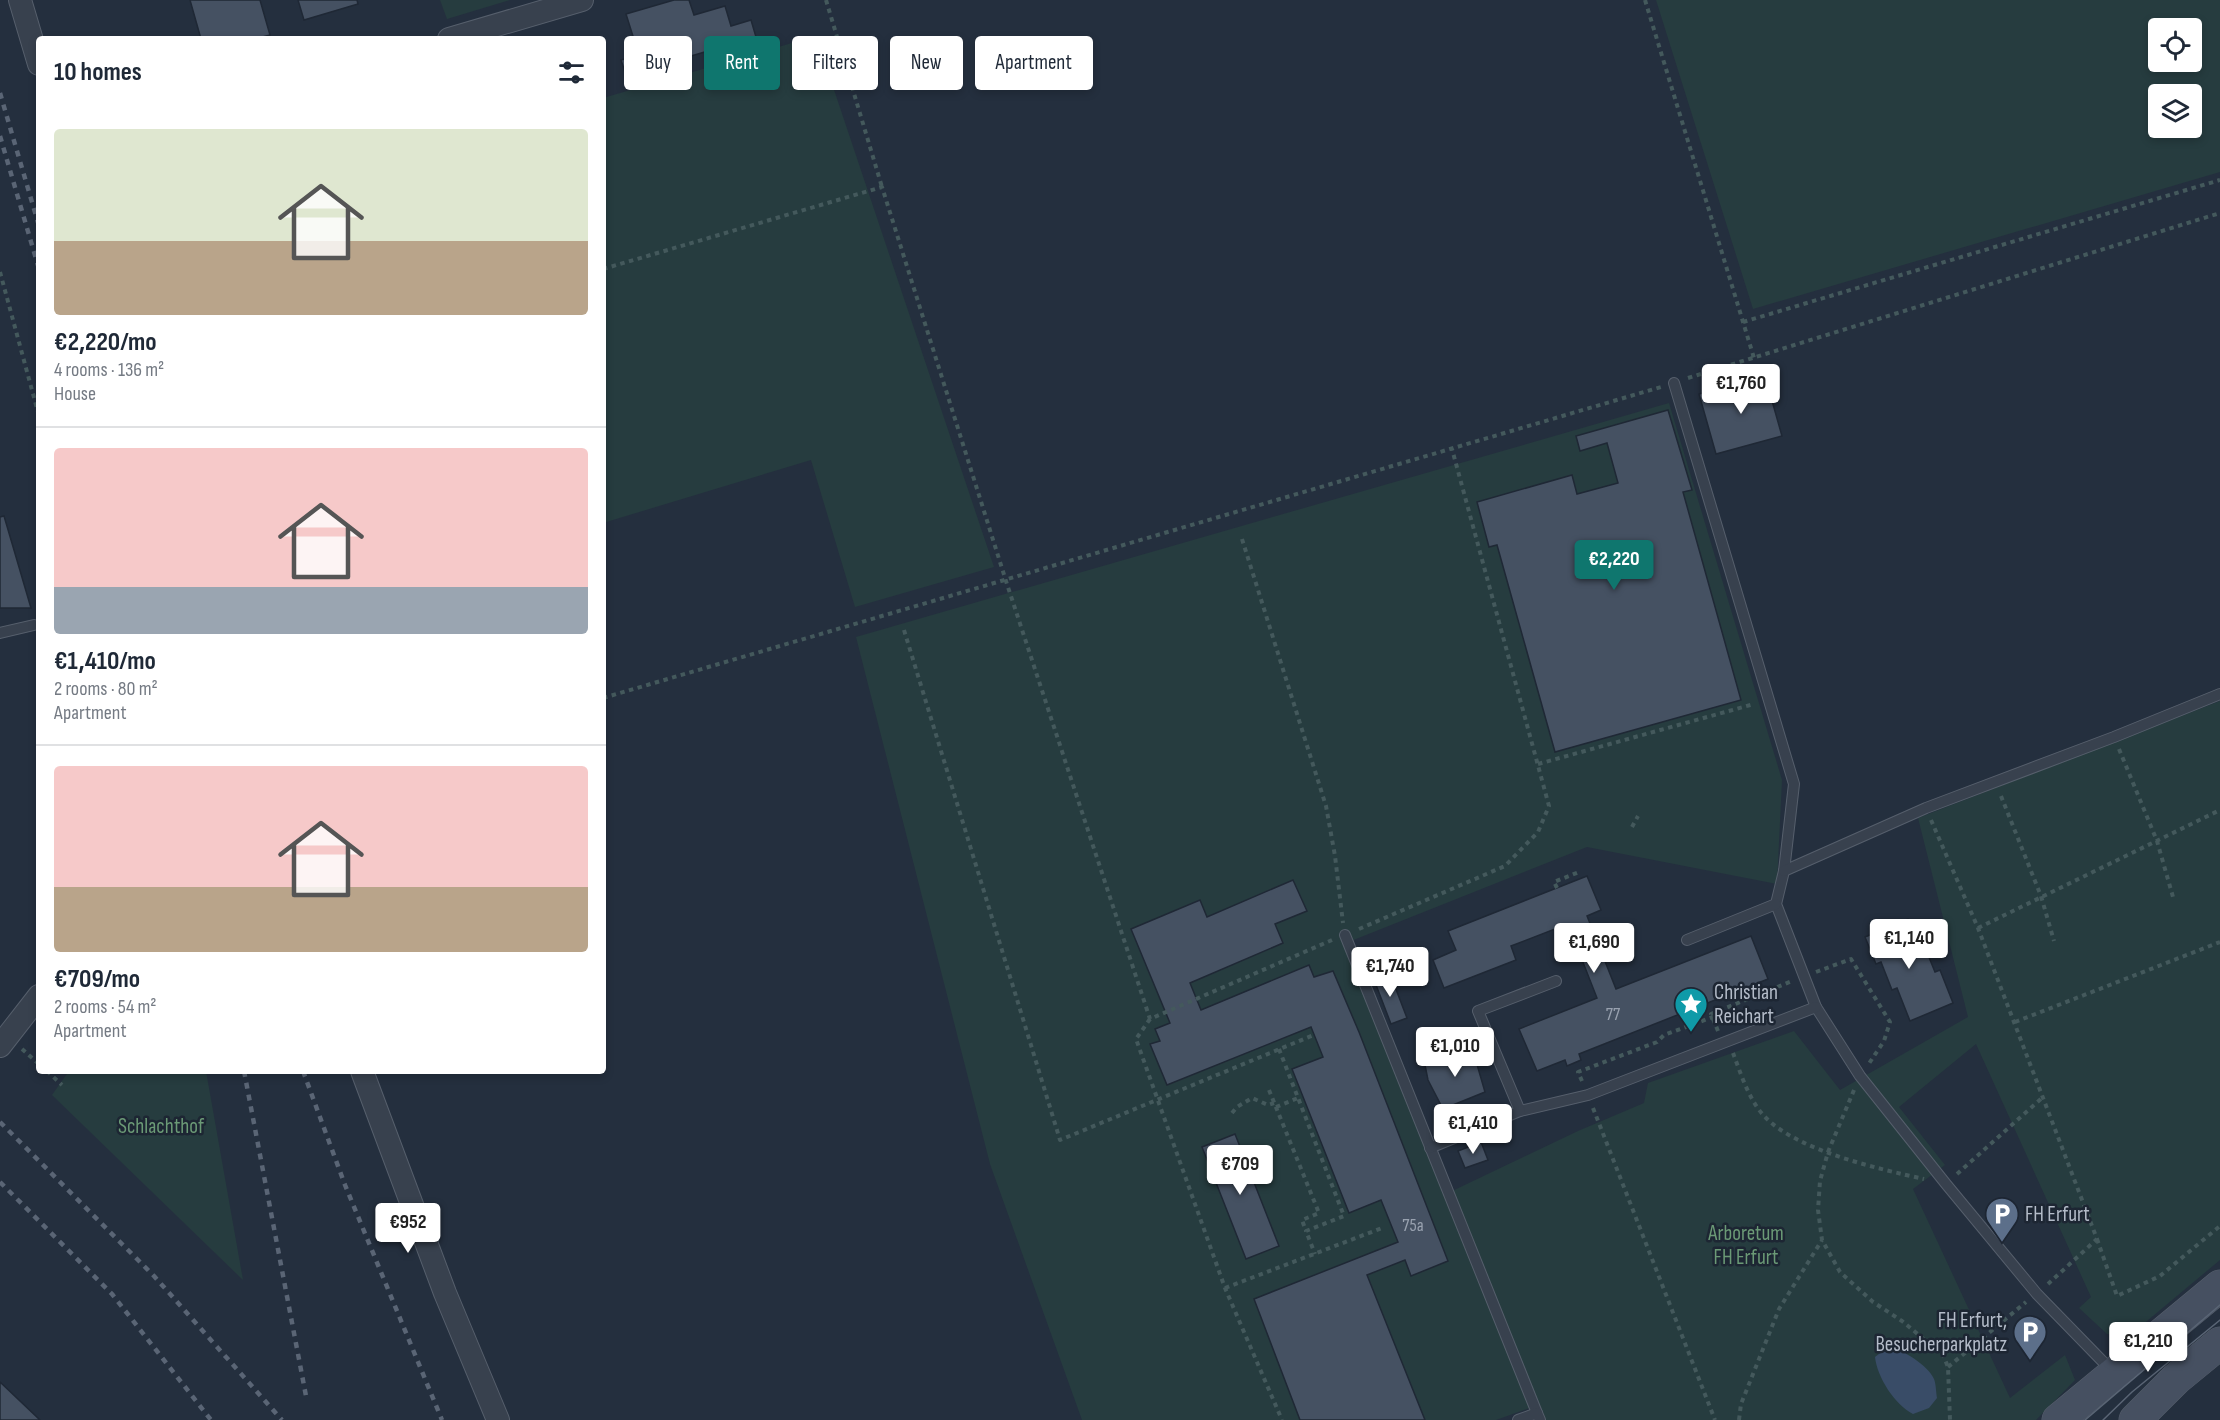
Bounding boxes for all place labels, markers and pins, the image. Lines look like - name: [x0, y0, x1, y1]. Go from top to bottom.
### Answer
- pin: €1,760: [1692, 364, 1790, 415]
- pin: €2,220: [1565, 540, 1663, 591]
- pin: €1,140: [1860, 919, 1958, 970]
- pin: €1,690: [1545, 923, 1643, 974]
- pin: €1,740: [1341, 947, 1439, 998]
- place label: Christian Reichart: [1714, 980, 1778, 1029]
- place icon: Christian Reichart: [1673, 986, 1709, 1033]
- pin: €1,010: [1406, 1027, 1504, 1078]
- pin: €1,410: [1424, 1104, 1522, 1155]
- pin: €709: [1204, 1145, 1276, 1196]
- parking icon: FH Erfurt: [1984, 1196, 2020, 1243]
- place label: FH Erfurt: [2025, 1202, 2090, 1227]
- pin: €952: [372, 1203, 444, 1254]
- place label: FH Erfurt, Besucherparkplatz: [1875, 1308, 2007, 1357]
- parking icon: FH Erfurt, Besucherparkplatz: [2012, 1314, 2048, 1361]
- pin: €1,210: [2099, 1322, 2197, 1373]

